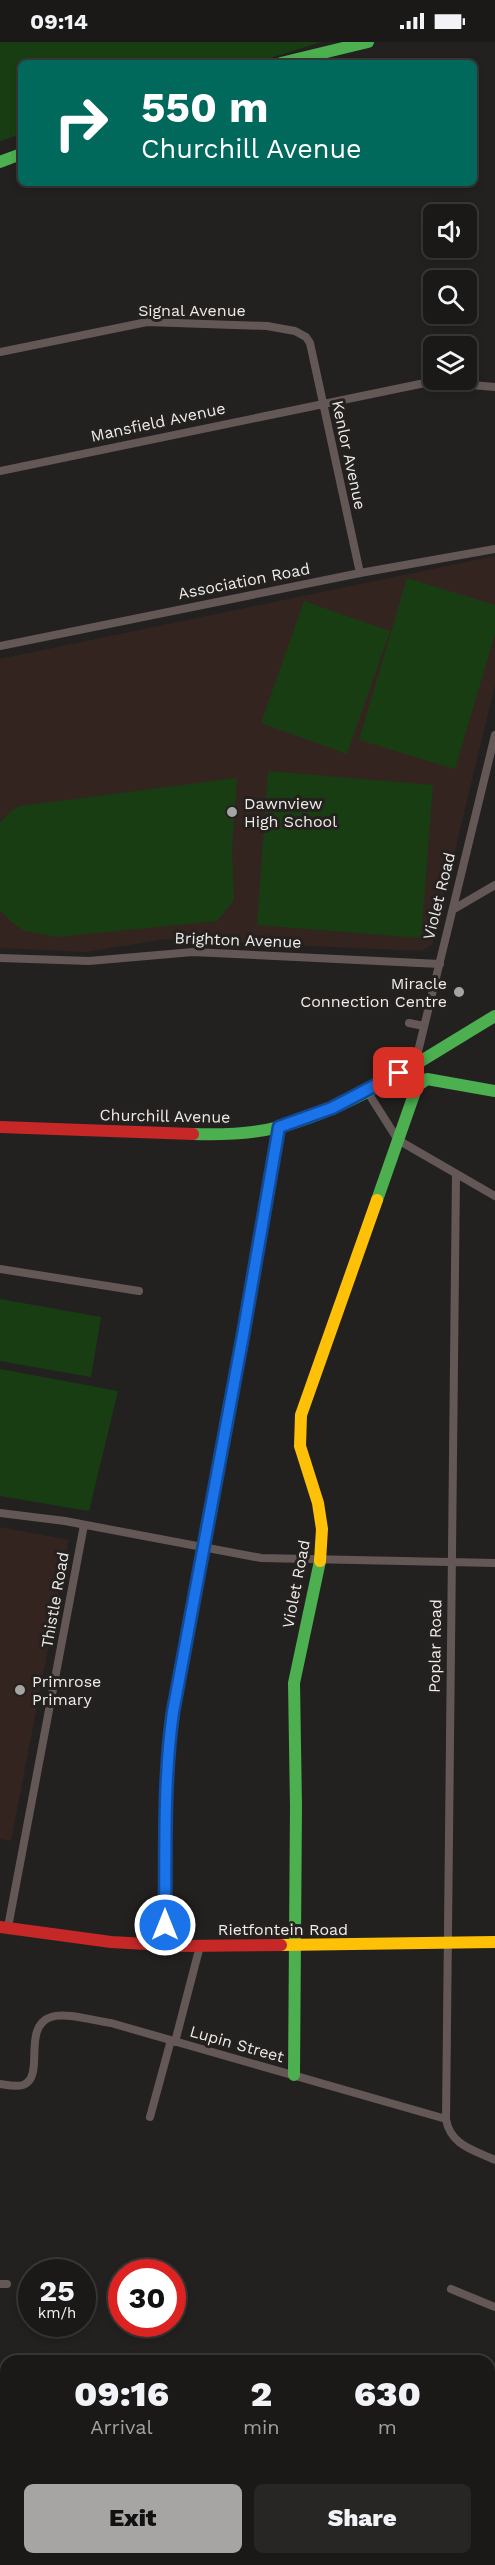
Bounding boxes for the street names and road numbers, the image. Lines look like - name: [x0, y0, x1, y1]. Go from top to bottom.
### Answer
- street label: Signal Avenue: [138, 301, 246, 320]
- street label: Mansfield Avenue: [89, 398, 227, 446]
- street label: Kenlor Avenue: [328, 399, 370, 511]
- street label: Association Road: [176, 559, 312, 603]
- street label: Violet Road: [419, 850, 459, 942]
- street label: Brighton Avenue: [174, 928, 302, 952]
- street label: Churchill Avenue: [99, 1105, 231, 1127]
- street label: Violet Road: [278, 1538, 314, 1630]
- street label: Thistle Road: [37, 1550, 73, 1650]
- street label: Poplar Road: [425, 1599, 445, 1693]
- street label: Rietfontein Road: [218, 1920, 348, 1939]
- street label: Lupin Street: [188, 2021, 287, 2067]

